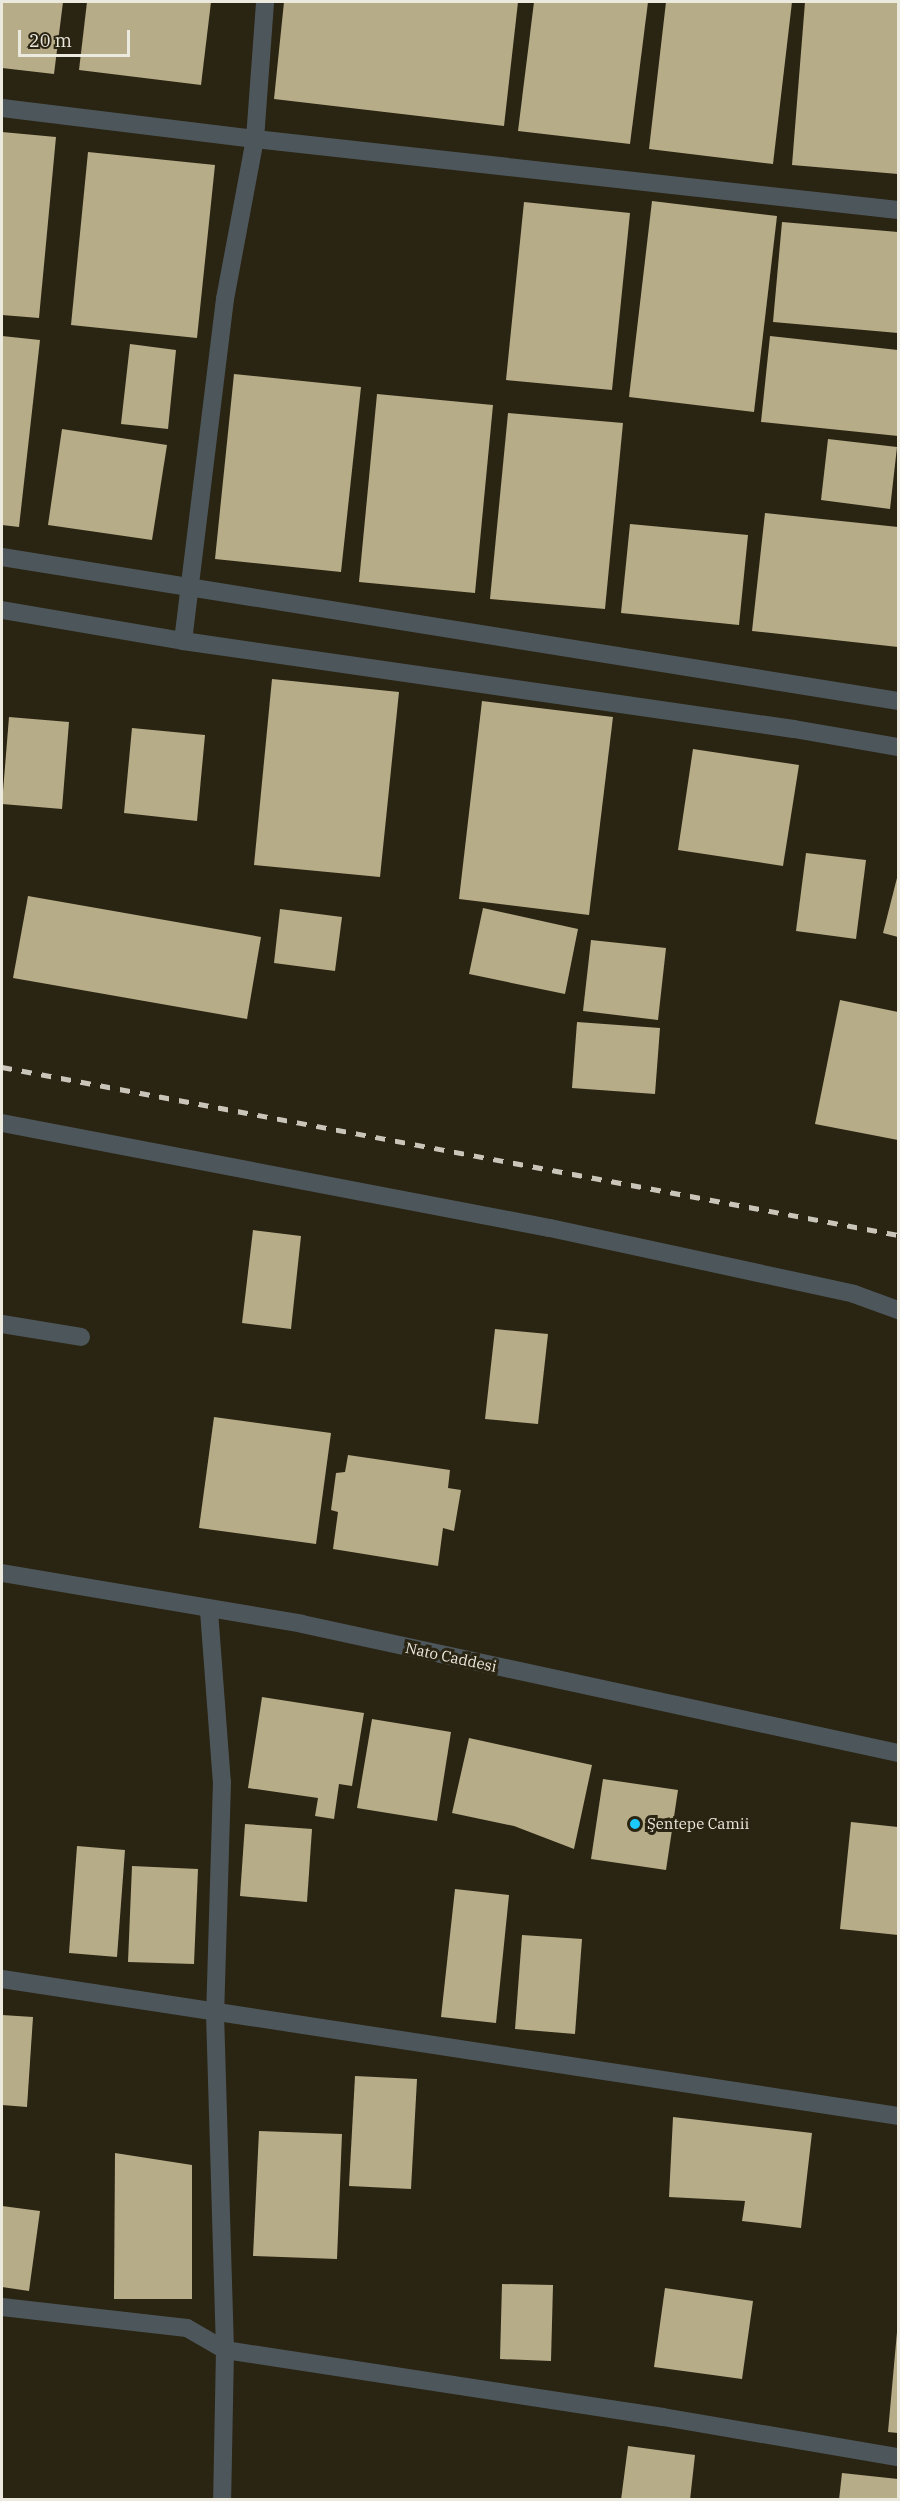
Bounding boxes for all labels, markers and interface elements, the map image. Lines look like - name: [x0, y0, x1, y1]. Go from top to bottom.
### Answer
- scale bar: [21, 18, 134, 56]
- text: 20 m: [29, 29, 72, 52]
- street label: Nato Caddesi: [404, 1639, 498, 1675]
- place label: Şentepe Camii: [647, 1815, 749, 1833]
- marker: Şentepe Camii: [628, 1817, 642, 1831]

